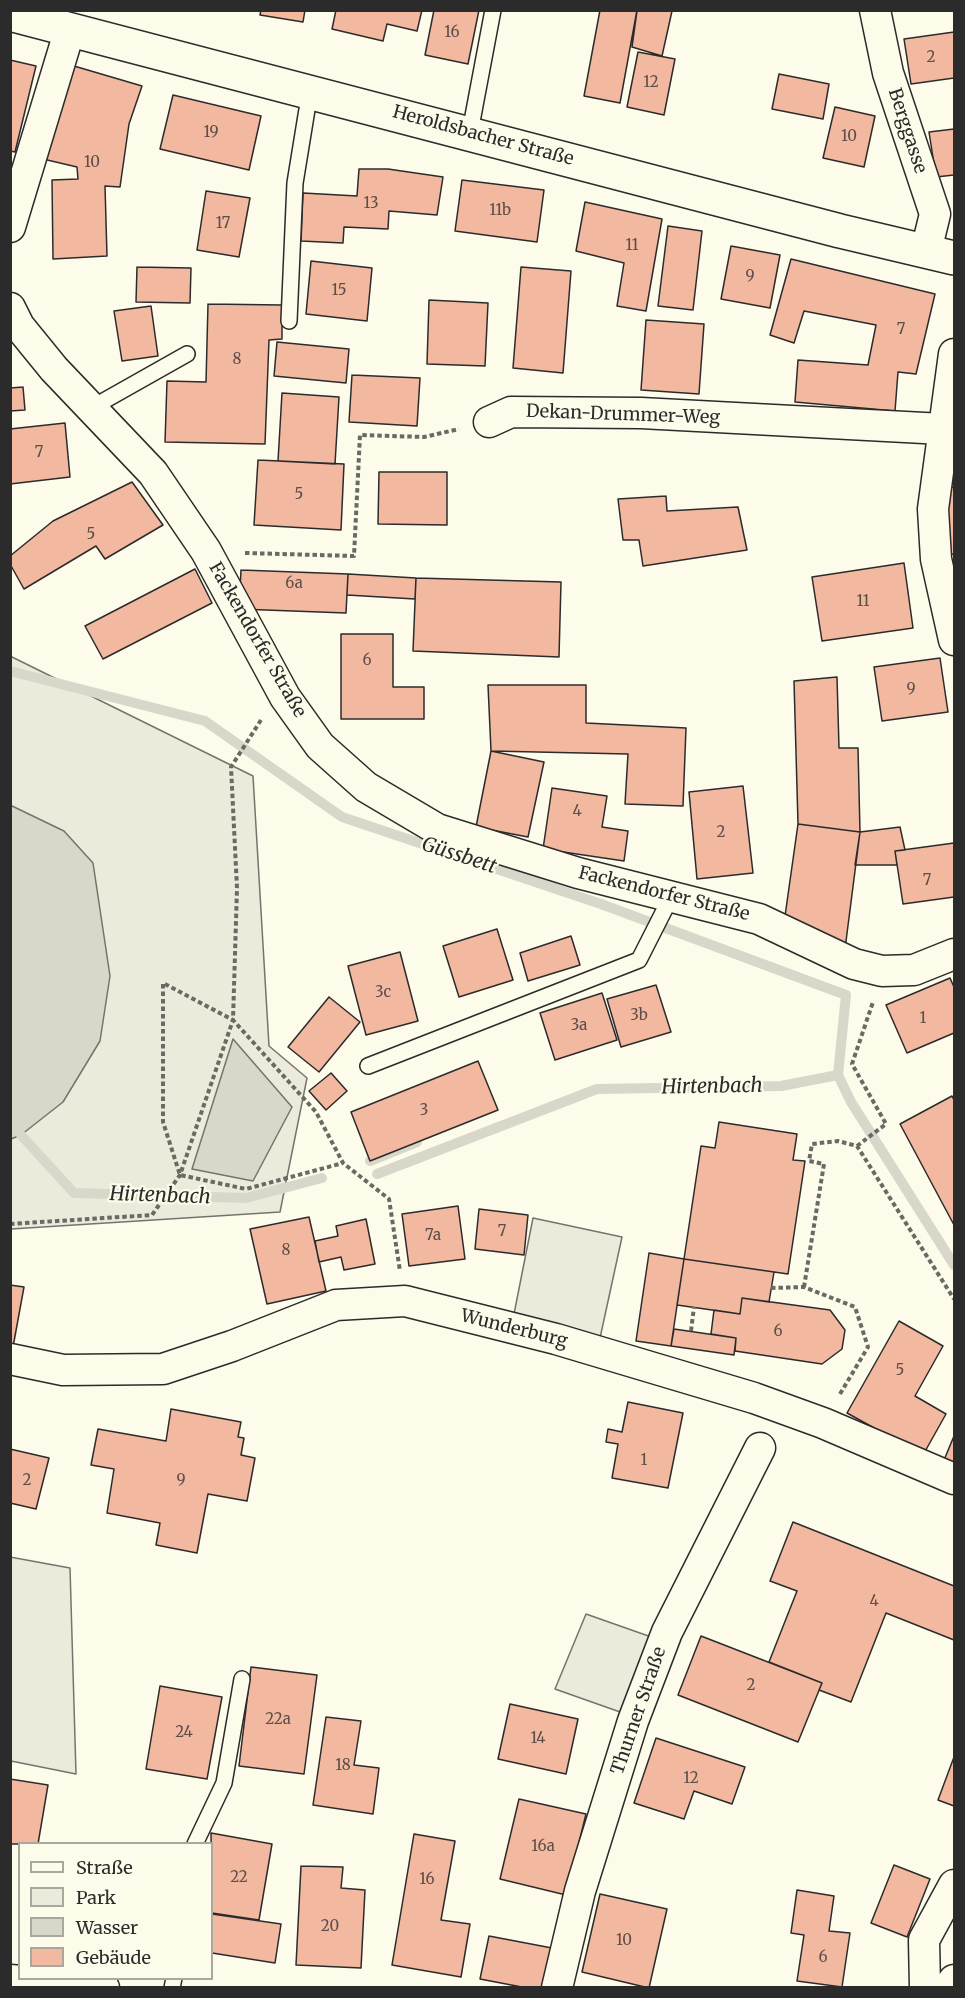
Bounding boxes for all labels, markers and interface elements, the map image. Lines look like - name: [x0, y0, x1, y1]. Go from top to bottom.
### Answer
- house number: 16: [444, 24, 460, 42]
- house number: 2: [927, 49, 935, 67]
- house number: 12: [643, 74, 659, 92]
- street label: Berggasse: [883, 86, 931, 176]
- street label: Heroldsbacher Straße: [390, 101, 576, 171]
- house number: 19: [203, 124, 219, 142]
- house number: 10: [841, 128, 857, 146]
- house number: 10: [84, 154, 100, 172]
- house number: 13: [364, 195, 378, 213]
- house number: 11b: [489, 202, 511, 220]
- house number: 17: [216, 215, 230, 233]
- house number: 11: [625, 237, 639, 255]
- house number: 9: [745, 268, 755, 286]
- house number: 15: [331, 282, 347, 300]
- house number: 7: [897, 321, 905, 339]
- house number: 8: [233, 351, 241, 369]
- street label: Dekan-Drummer-Weg: [525, 401, 721, 429]
- house number: 7: [35, 444, 43, 462]
- house number: 5: [295, 486, 303, 504]
- house number: 5: [87, 526, 95, 544]
- street label: Fackendorfer Straße: [204, 559, 310, 721]
- house number: 6a: [285, 575, 303, 593]
- house number: 11: [856, 593, 870, 611]
- house number: 6: [362, 652, 372, 670]
- house number: 9: [906, 681, 916, 699]
- house number: 4: [572, 803, 582, 821]
- house number: 2: [717, 824, 725, 842]
- water label: Güssbett: [419, 833, 499, 879]
- street label: Fackendorfer Straße: [576, 862, 752, 926]
- house number: 7: [923, 872, 931, 890]
- house number: 3c: [375, 984, 391, 1002]
- house number: 3b: [630, 1007, 648, 1025]
- house number: 1: [920, 1010, 926, 1028]
- house number: 3a: [571, 1017, 587, 1035]
- water label: Hirtenbach: [661, 1074, 763, 1100]
- house number: 3: [420, 1102, 428, 1120]
- water label: Hirtenbach: [109, 1182, 211, 1210]
- house number: 7: [498, 1223, 506, 1241]
- house number: 7a: [425, 1227, 441, 1245]
- house number: 8: [282, 1242, 290, 1260]
- street label: Wunderburg: [458, 1305, 570, 1353]
- house number: 6: [773, 1323, 783, 1341]
- house number: 5: [896, 1362, 904, 1380]
- house number: 1: [641, 1452, 647, 1470]
- house number: 2: [23, 1472, 31, 1490]
- house number: 9: [176, 1472, 186, 1490]
- house number: 4: [869, 1593, 879, 1611]
- street label: Thurner Straße: [607, 1644, 671, 1778]
- house number: 2: [747, 1677, 755, 1695]
- house number: 22a: [265, 1711, 291, 1729]
- house number: 24: [175, 1724, 193, 1742]
- house number: 14: [530, 1730, 546, 1748]
- house number: 18: [335, 1757, 351, 1775]
- house number: 12: [683, 1770, 699, 1788]
- house number: 16a: [531, 1838, 555, 1856]
- legend: [18, 1842, 213, 1980]
- text: Straße: [76, 1856, 133, 1879]
- house number: 22: [230, 1869, 248, 1887]
- house number: 16: [419, 1871, 435, 1889]
- text: Park: [76, 1886, 116, 1909]
- text: Wasser: [76, 1916, 138, 1939]
- house number: 20: [321, 1918, 339, 1936]
- house number: 10: [616, 1932, 632, 1950]
- text: Gebäude: [76, 1946, 151, 1969]
- house number: 6: [818, 1949, 828, 1967]

